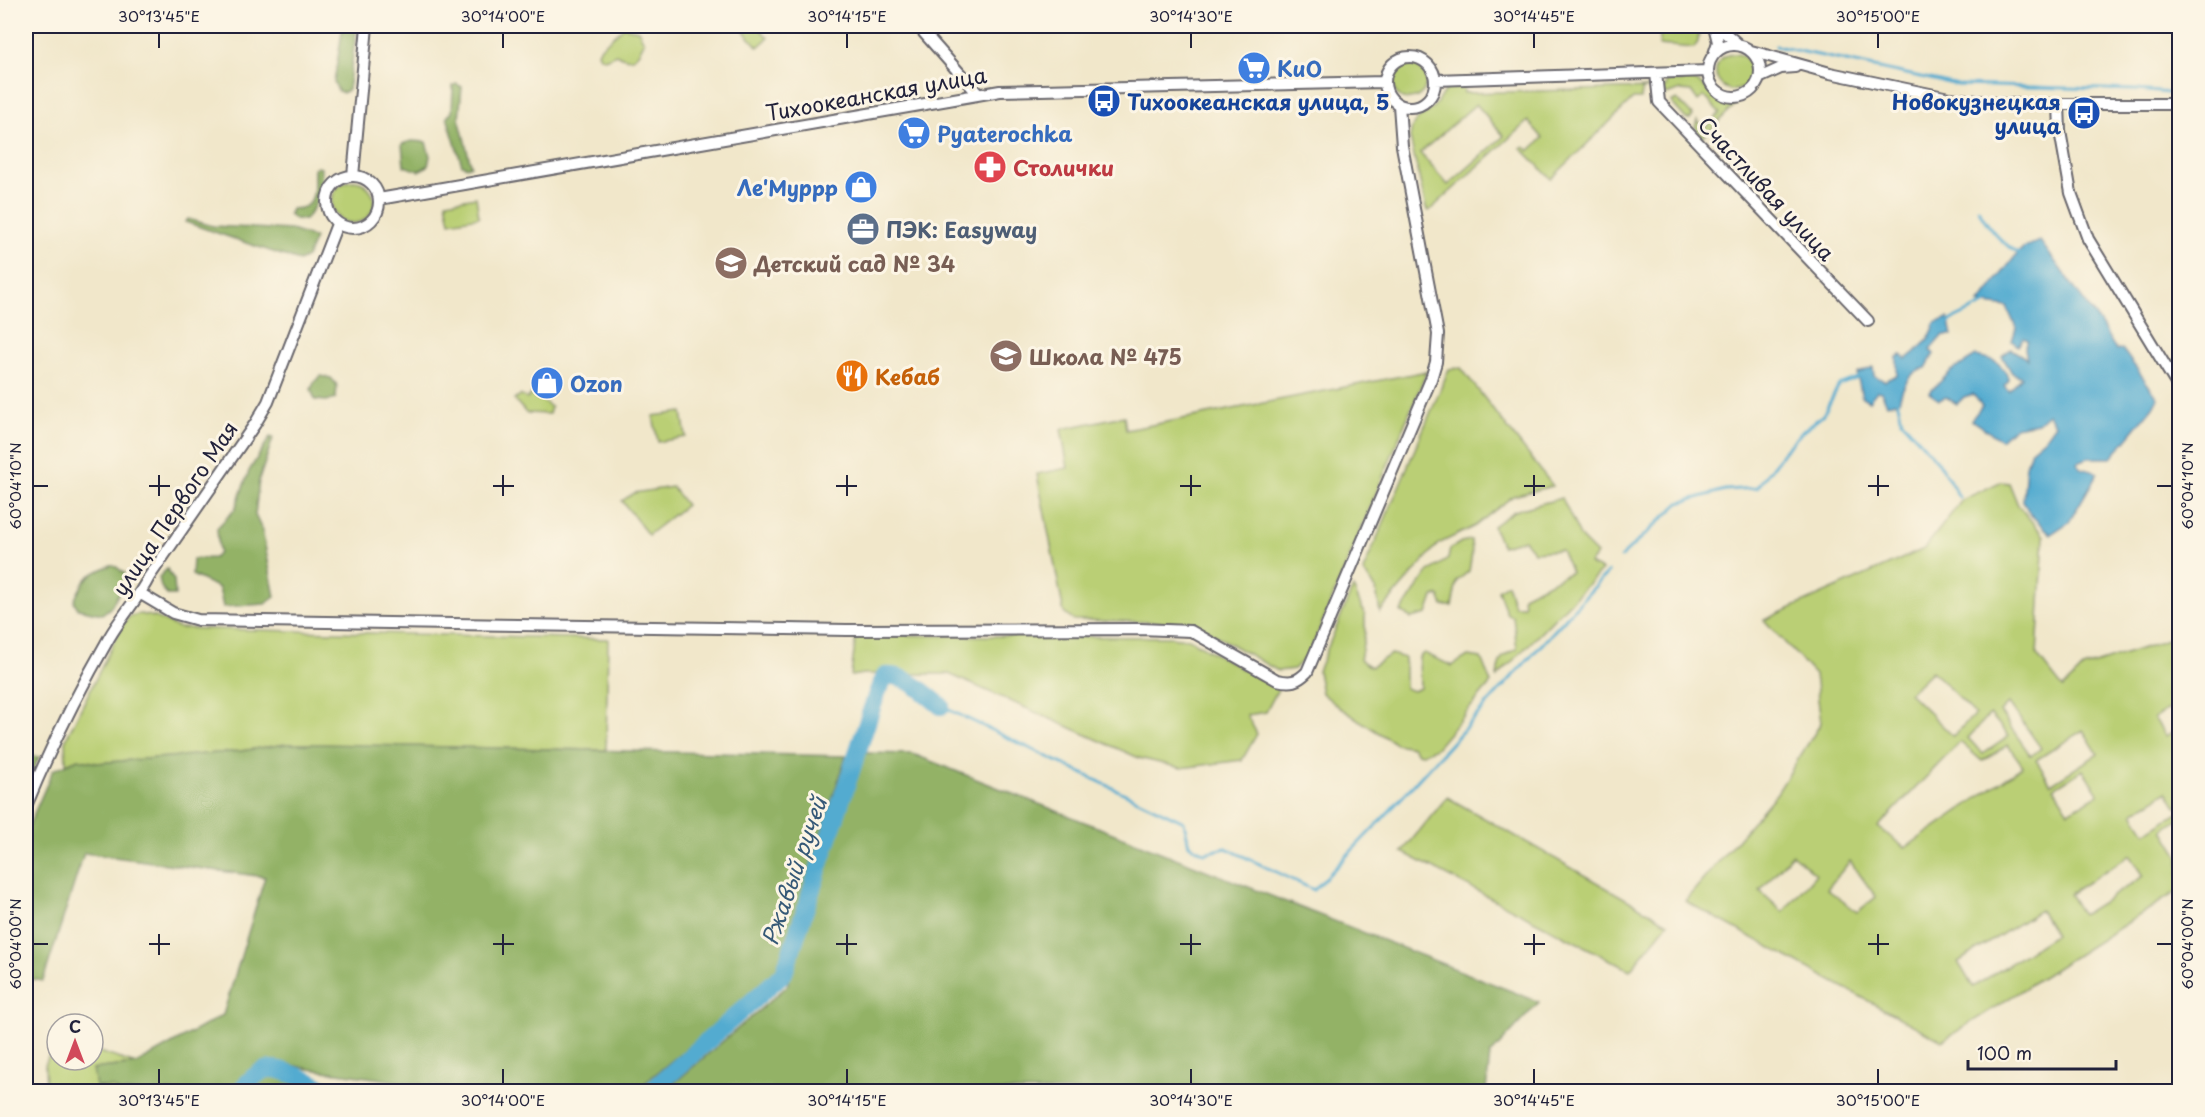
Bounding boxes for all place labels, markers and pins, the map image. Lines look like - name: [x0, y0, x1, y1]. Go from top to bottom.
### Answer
- supermarket icon: КиО: [1236, 50, 1272, 86]
- place label: КиО: [1277, 52, 1322, 84]
- bus stop icon: Тихоокеанская улица, 5: [1086, 83, 1122, 119]
- place label: Тихоокеанская улица, 5: [1127, 85, 1390, 117]
- place label: Новокузнецкая улица: [1892, 85, 2061, 141]
- bus stop icon: Новокузнецкая улица: [2066, 95, 2102, 131]
- supermarket icon: Pyaterochka: [896, 115, 932, 151]
- place label: Pyaterochka: [937, 117, 1072, 149]
- pharmacy icon: Столички: [972, 149, 1008, 185]
- place label: Столички: [1013, 151, 1114, 183]
- shop icon: Ле'Муррр: [843, 169, 879, 205]
- place label: Ле'Муррр: [737, 171, 838, 203]
- office icon: ПЭК: Easyway: [845, 211, 881, 247]
- place label: ПЭК: Easyway: [886, 213, 1037, 245]
- school or university icon: Детский сад № 34: [713, 245, 749, 281]
- place label: Детский сад № 34: [753, 247, 955, 279]
- school or university icon: Школа № 475: [988, 338, 1024, 374]
- place label: Школа № 475: [1029, 340, 1182, 372]
- restaurant icon: Кебаб: [834, 358, 870, 394]
- place label: Кебаб: [875, 360, 940, 392]
- shop icon: Ozon: [529, 365, 565, 401]
- place label: Ozon: [570, 367, 623, 399]

